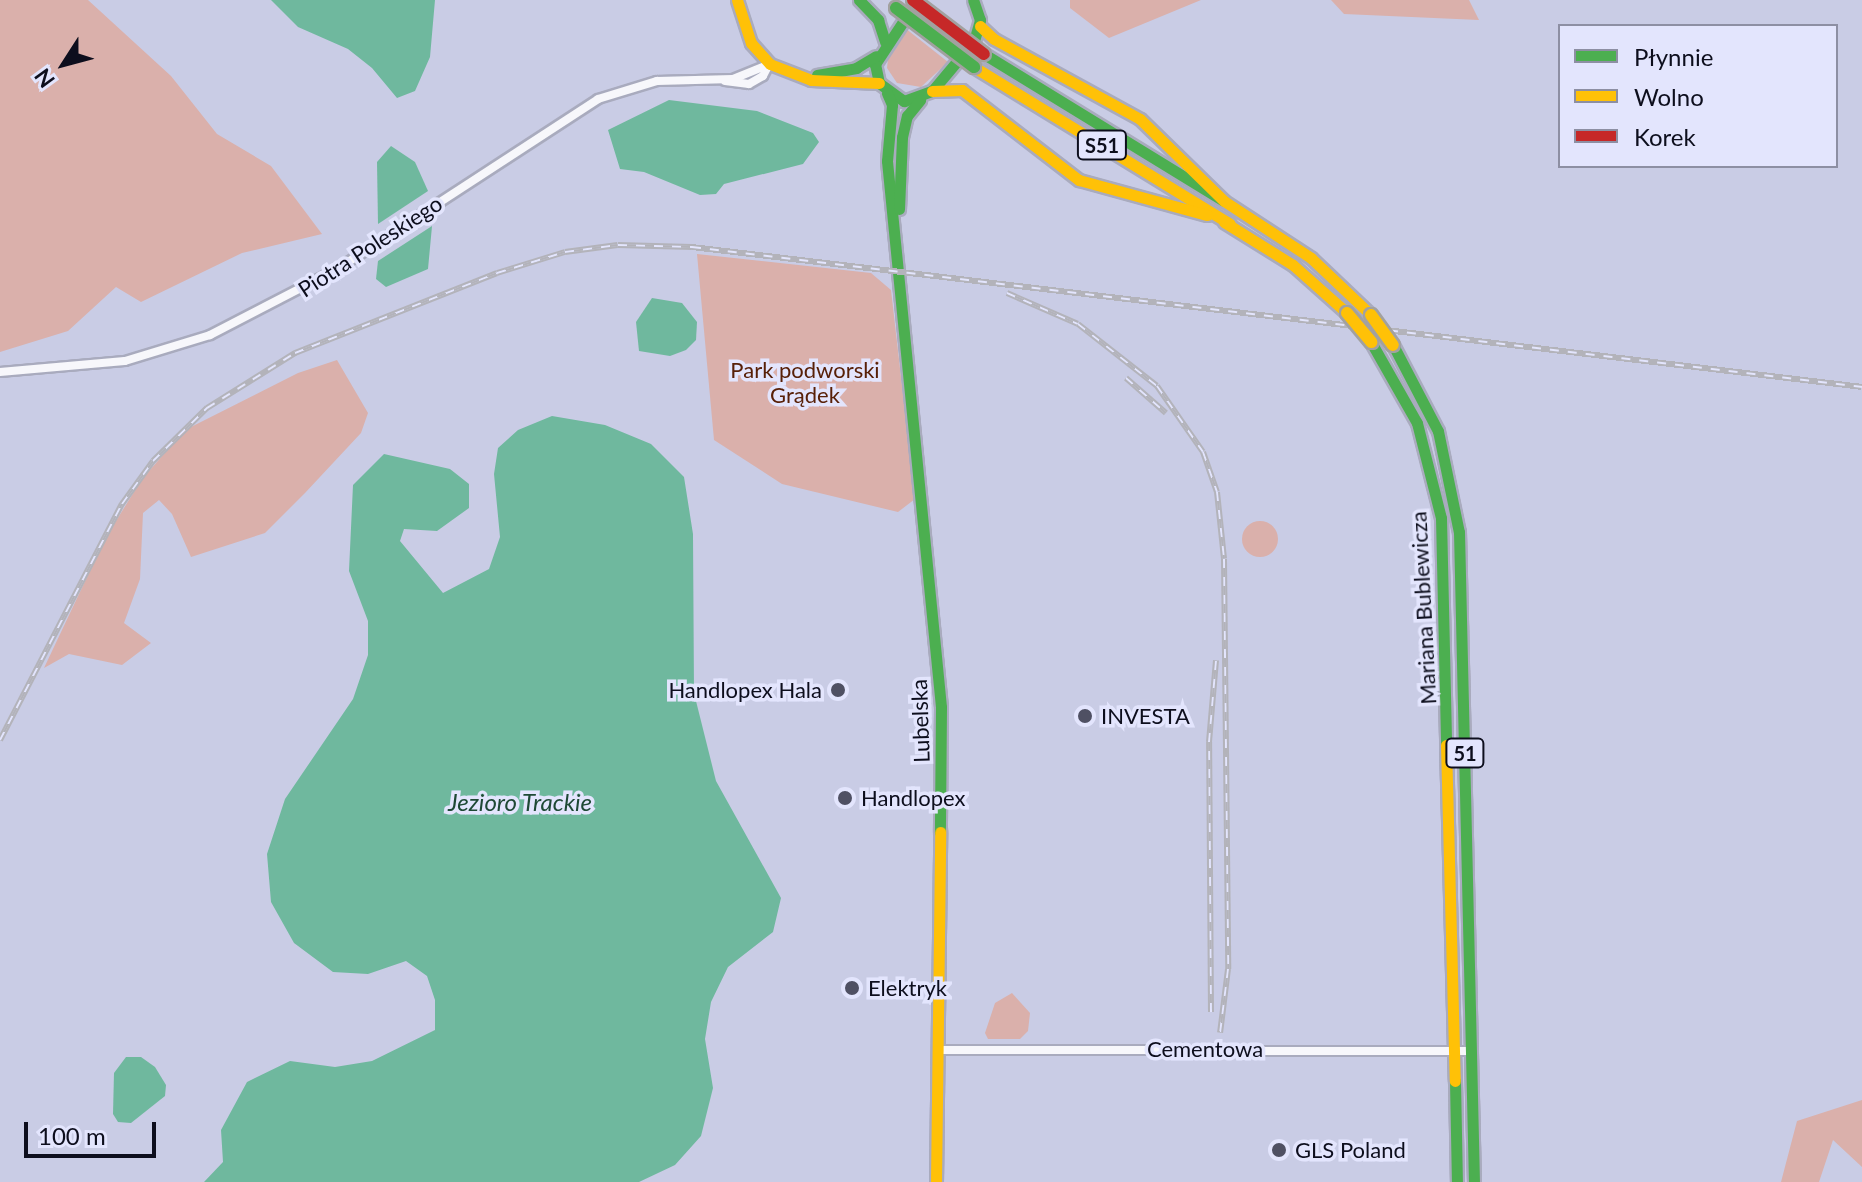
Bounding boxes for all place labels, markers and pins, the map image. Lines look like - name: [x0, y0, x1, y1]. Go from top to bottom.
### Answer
- place label: Handlopex Hala: [668, 677, 822, 703]
- marker: Handlopex Hala: [829, 681, 847, 699]
- place label: INVESTA: [1101, 703, 1190, 729]
- marker: INVESTA: [1076, 707, 1094, 725]
- place label: Handlopex: [861, 785, 965, 811]
- marker: Handlopex: [836, 789, 854, 807]
- place label: Elektryk: [868, 975, 947, 1001]
- marker: Elektryk: [843, 979, 861, 997]
- place label: GLS Poland: [1295, 1137, 1406, 1163]
- marker: GLS Poland: [1270, 1141, 1288, 1159]

